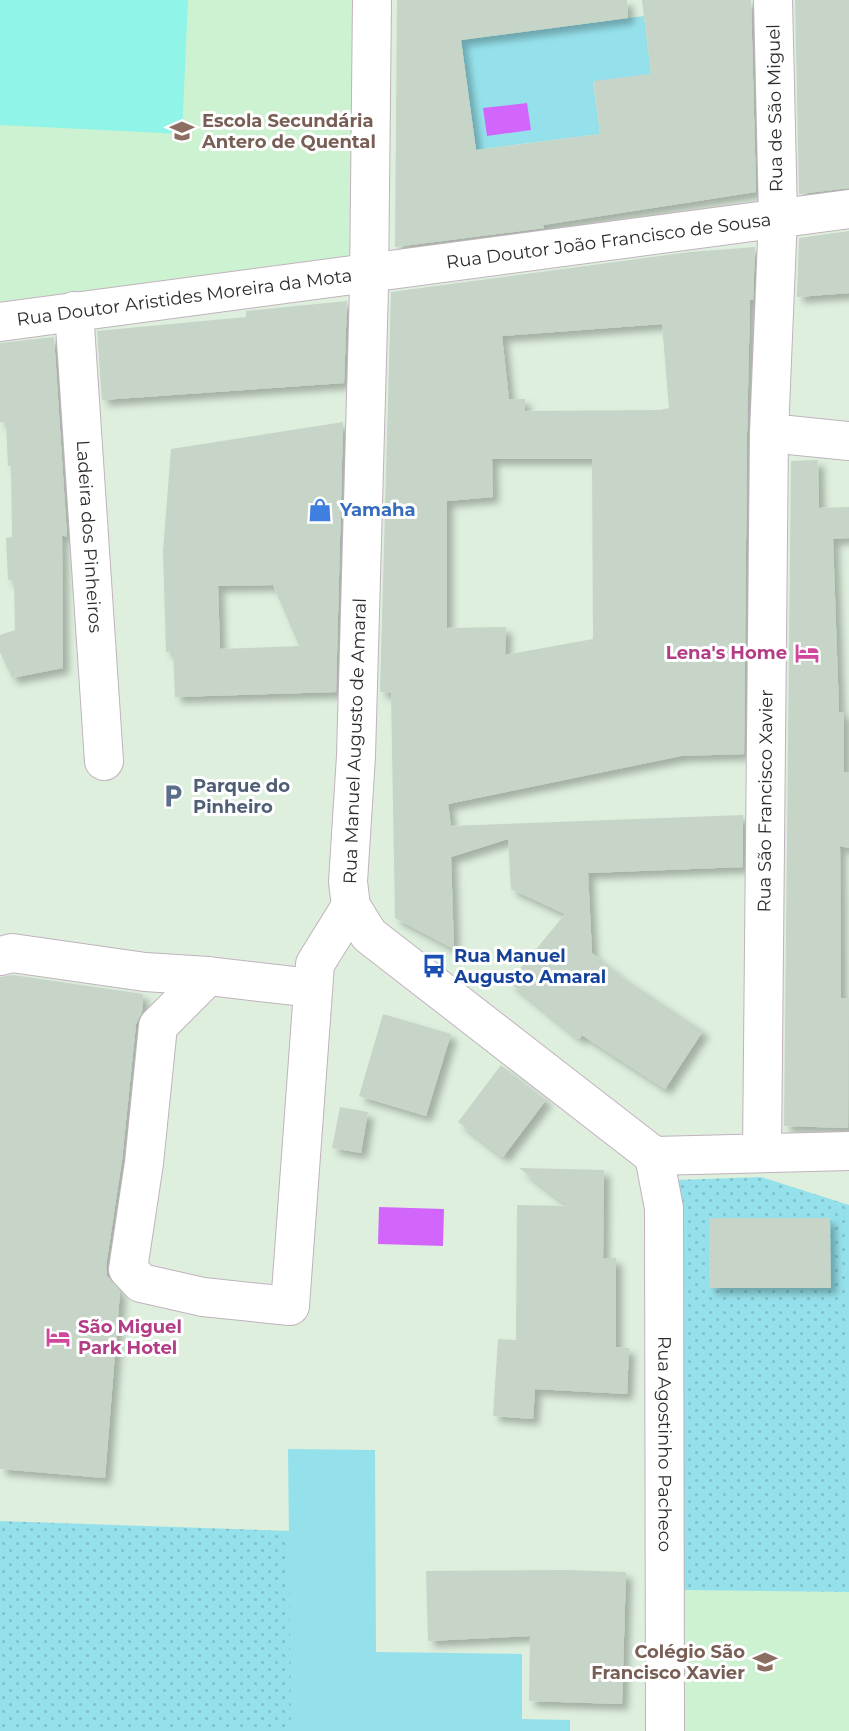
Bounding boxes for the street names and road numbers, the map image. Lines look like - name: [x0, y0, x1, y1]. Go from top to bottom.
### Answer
- street label: Rua de São Miguel: [763, 24, 787, 192]
- street label: Rua Doutor João Francisco de Sousa: [445, 208, 773, 274]
- street label: Rua Doutor Aristides Moreira da Mota: [15, 264, 353, 331]
- street label: Ladeira dos Pinheiros: [72, 439, 106, 634]
- street label: Rua Manuel Augusto de Amaral: [339, 598, 371, 884]
- street label: Rua São Francisco Xavier: [753, 689, 778, 913]
- street label: Rua Agostinho Pacheco: [653, 1336, 676, 1552]

